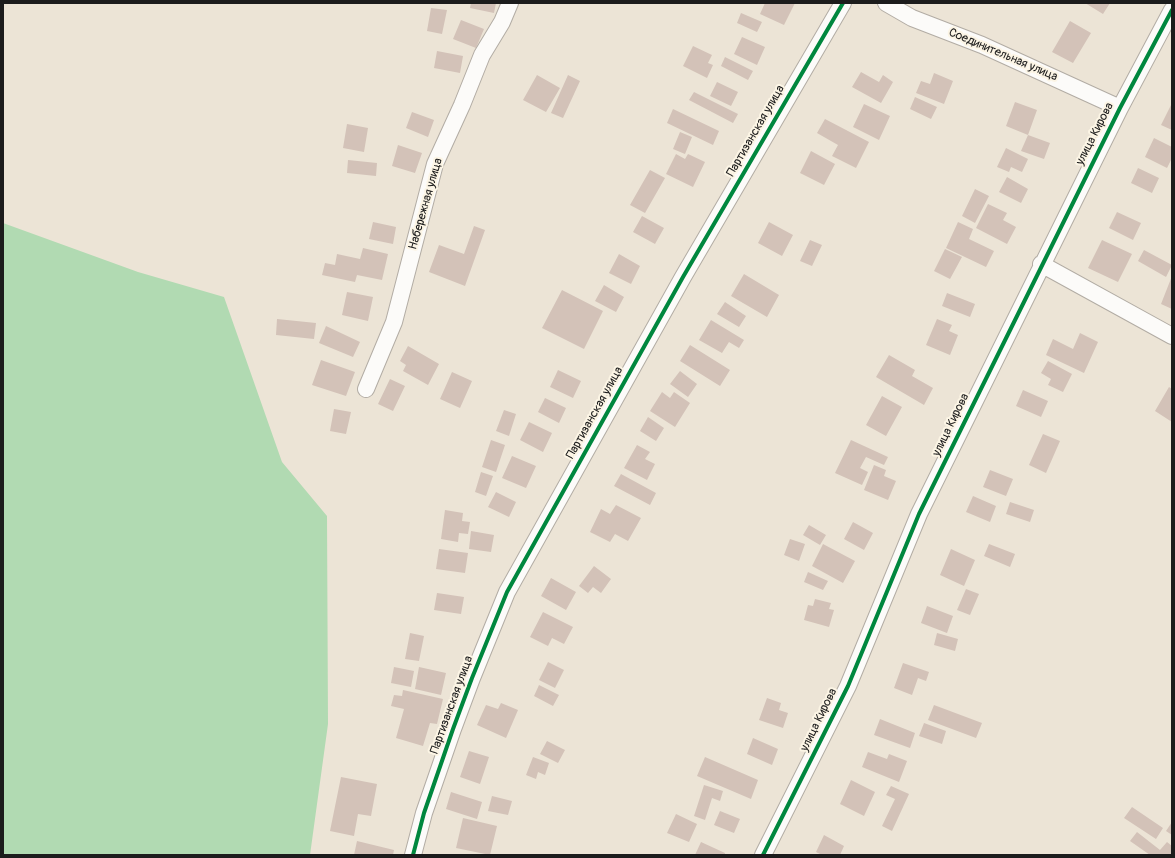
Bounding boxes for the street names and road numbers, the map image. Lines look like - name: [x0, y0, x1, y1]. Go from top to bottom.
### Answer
- street label: Соединительная улица: [946, 25, 1060, 85]
- street label: Партизанская улица: [724, 83, 788, 179]
- street label: улица Кирова: [1073, 100, 1117, 168]
- street label: Набережная улица: [406, 157, 446, 251]
- street label: Партизанская улица: [564, 364, 626, 462]
- street label: улица Кирова: [930, 391, 972, 459]
- street label: Партизанская улица: [428, 654, 476, 756]
- street label: улица Кирова: [798, 686, 840, 754]

